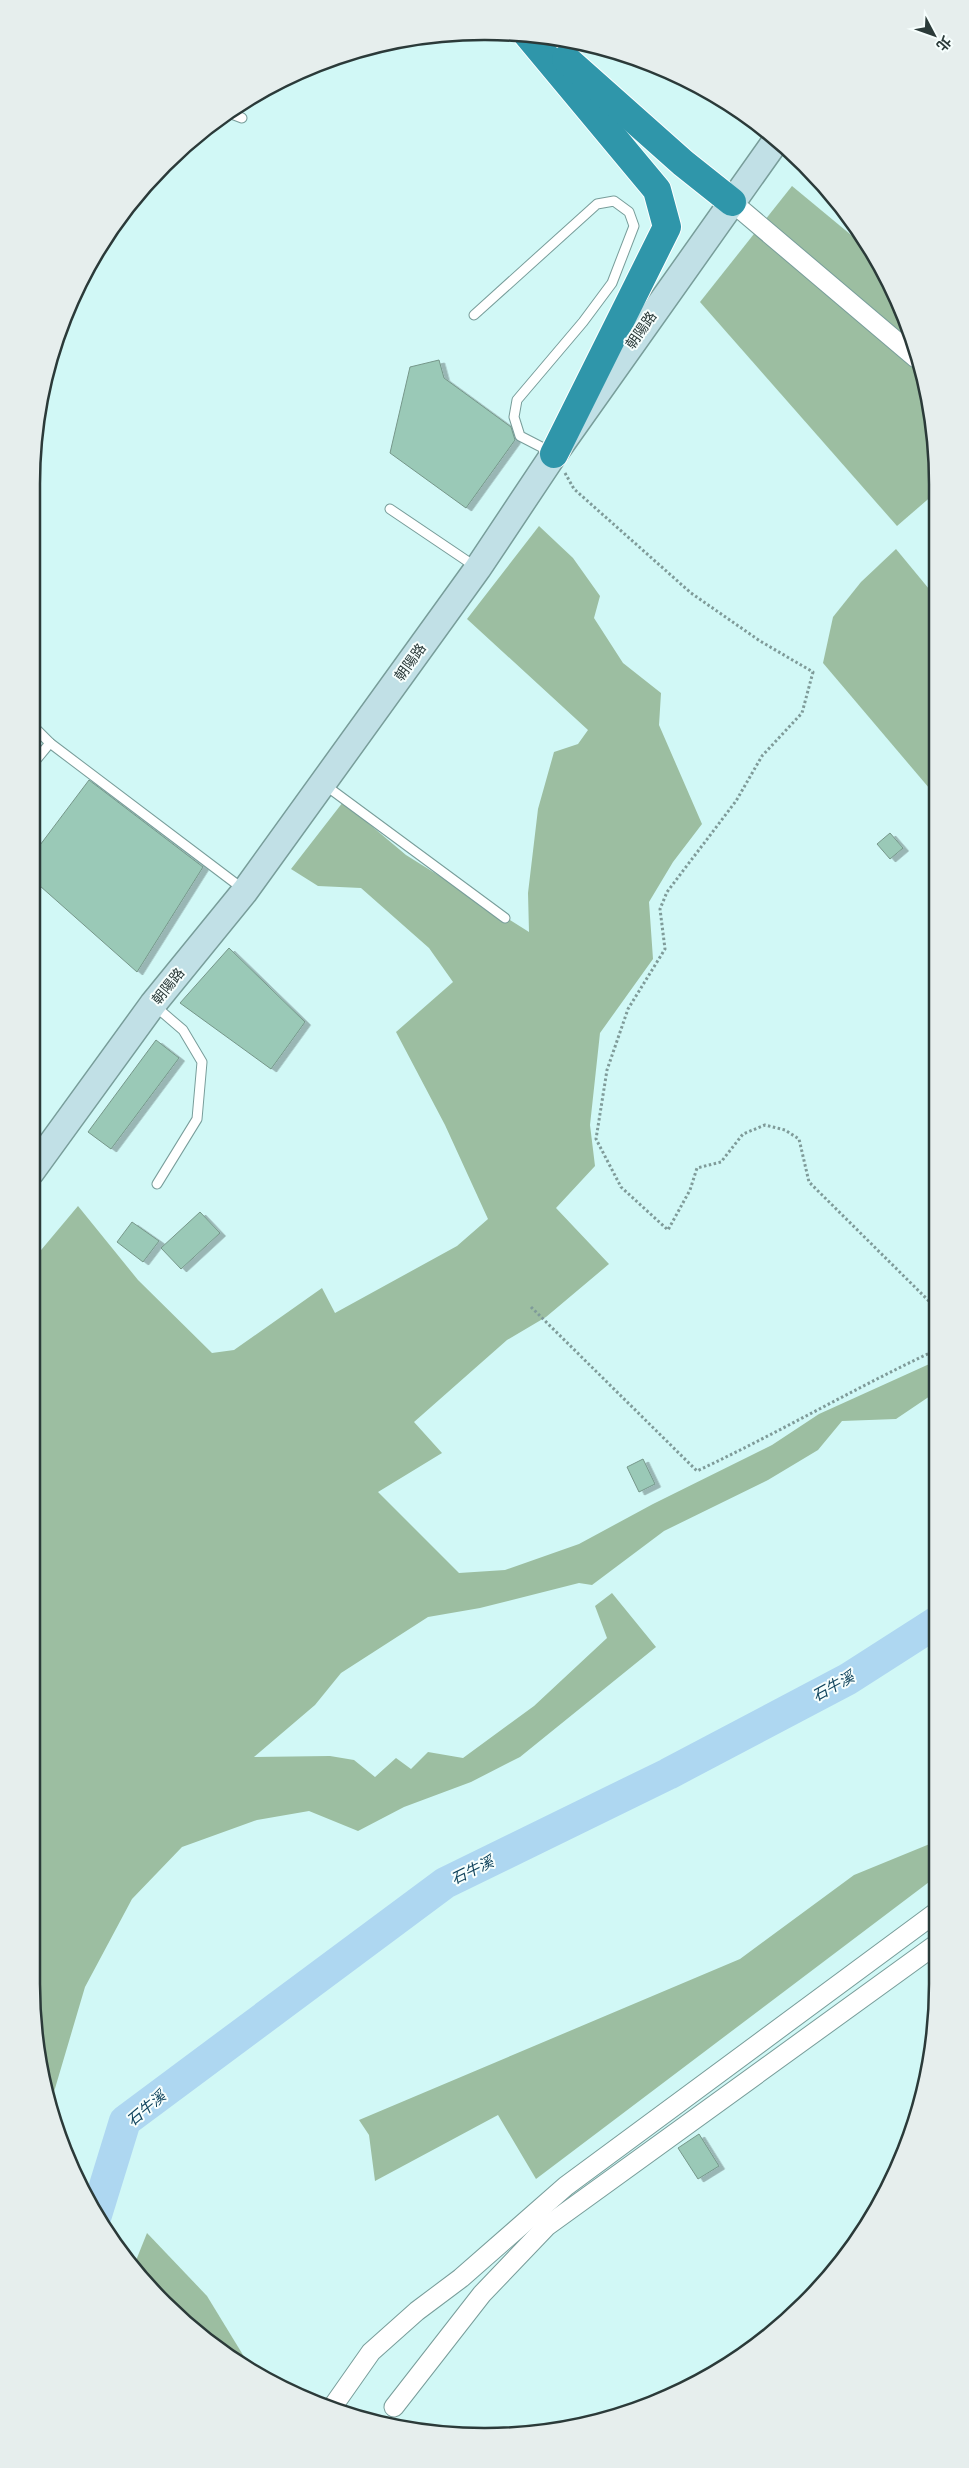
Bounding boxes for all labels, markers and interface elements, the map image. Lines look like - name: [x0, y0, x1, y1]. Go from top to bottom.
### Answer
- north arrow: [909, 10, 959, 60]
- text: 北: [932, 32, 955, 55]
- street label: 朝陽路: [622, 308, 660, 352]
- street label: 朝陽路: [390, 640, 430, 684]
- street label: 朝陽路: [148, 964, 188, 1008]
- water label: 石牛溪: [809, 1666, 859, 1705]
- water label: 石牛溪: [448, 1851, 498, 1888]
- water label: 石牛溪: [123, 2085, 171, 2130]

